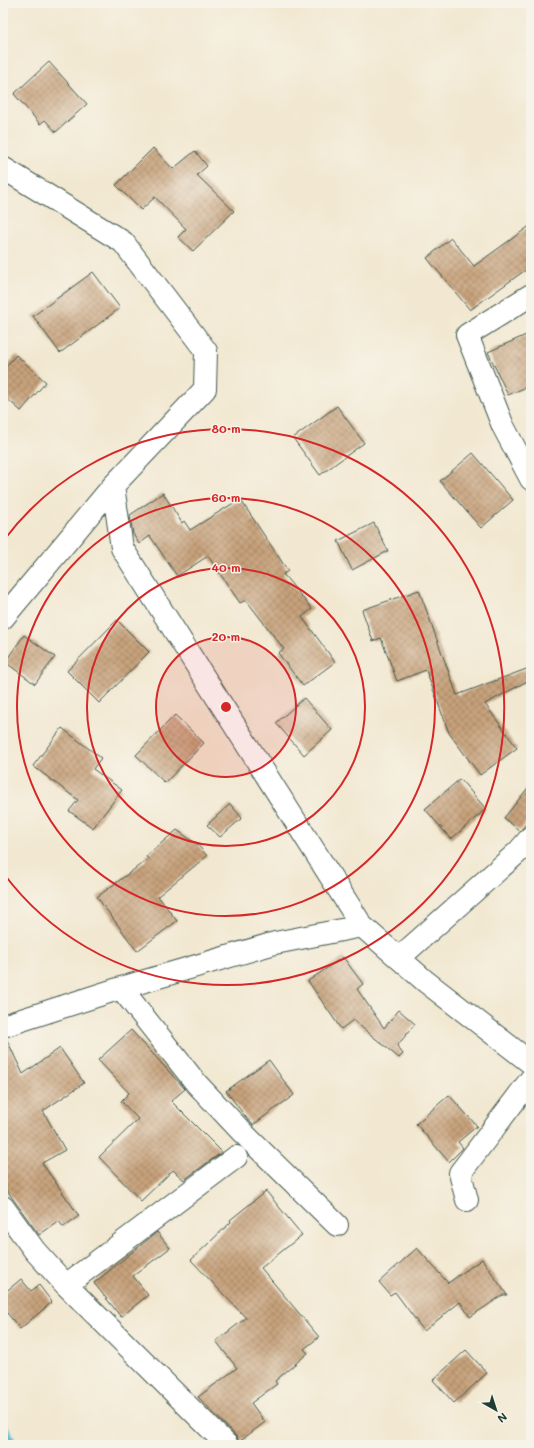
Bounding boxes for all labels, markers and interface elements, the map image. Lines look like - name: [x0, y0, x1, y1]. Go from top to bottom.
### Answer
- text: 80 m: [211, 420, 241, 436]
- text: 60 m: [212, 489, 240, 505]
- text: 40 m: [211, 559, 241, 575]
- text: 20 m: [212, 628, 240, 644]
- centre of rings: [219, 700, 233, 714]
- north arrow: [476, 1390, 516, 1430]
- text: N: [495, 1410, 511, 1427]

